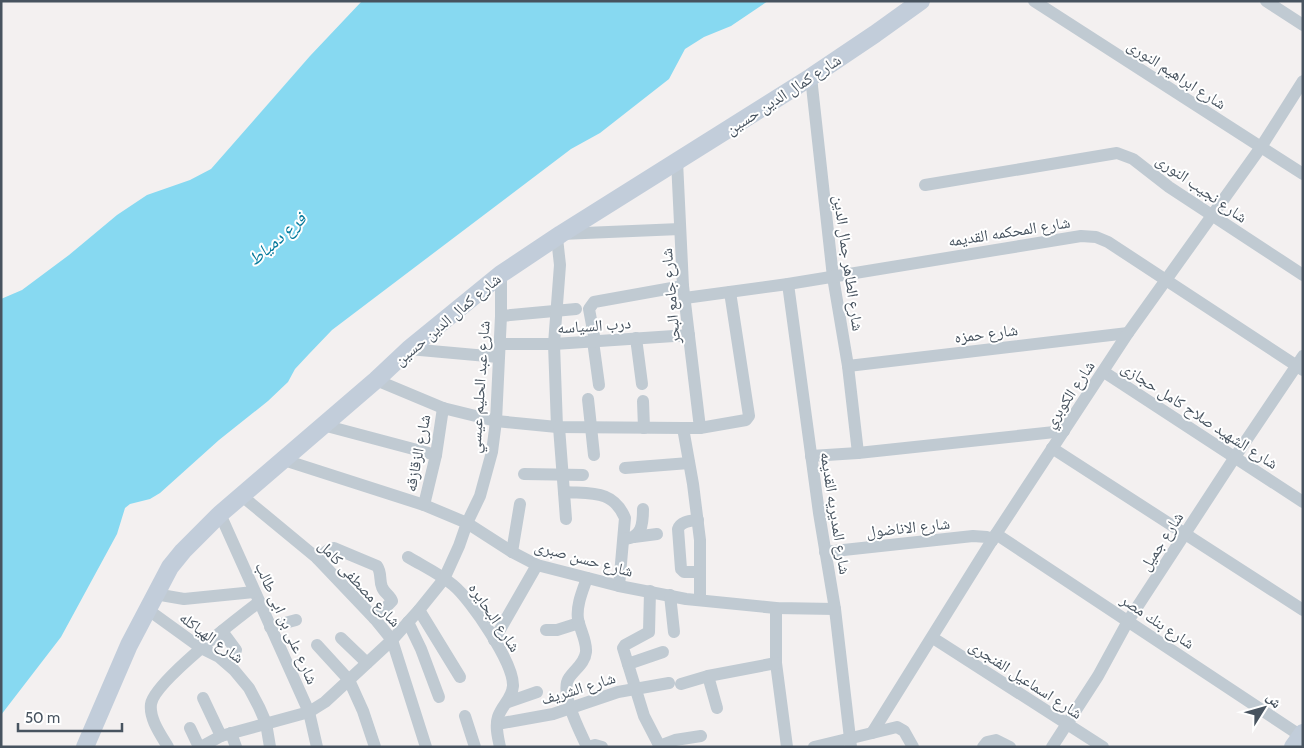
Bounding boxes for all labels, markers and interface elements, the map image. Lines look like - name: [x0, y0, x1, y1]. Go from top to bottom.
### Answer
- street label: شارع ابراهيم النورى: [1123, 35, 1230, 114]
- street label: شارع كمال الدين حسين: [722, 50, 845, 140]
- street label: شارع نجيب النورى: [1152, 150, 1251, 228]
- street label: شارع الطاهر جمال الدين: [829, 194, 867, 332]
- water label: فرع دمياط: [243, 207, 312, 271]
- street label: شارع المحكمه القديمه: [947, 212, 1072, 252]
- street label: شارع جامع البحر: [657, 247, 685, 345]
- street label: شارع كمال الدين حسين: [390, 269, 505, 370]
- street label: درب السياسه: [556, 313, 632, 338]
- street label: شارع عبد الحليم عيسي: [465, 320, 497, 454]
- street label: شارع حمزه: [953, 320, 1019, 348]
- street label: شارع الكوبري: [1040, 357, 1101, 433]
- street label: شارع الشهيد صلاح كامل حجازى: [1117, 358, 1282, 474]
- street label: شارع الزقازقه: [401, 413, 435, 494]
- street label: شارع المديريه القديمه: [815, 450, 855, 576]
- street label: شارع جميل: [1135, 508, 1188, 575]
- street label: شارع الاناضول: [865, 514, 951, 542]
- street label: شارع مصطفى كامل: [314, 536, 405, 631]
- street label: شارع حسن صبرى: [532, 536, 635, 582]
- street label: شارع على بن ابى طالب: [250, 559, 322, 688]
- street label: شارع البحايره: [464, 579, 525, 656]
- street label: شارع بنك مصر: [1116, 589, 1198, 654]
- street label: شارع الهياكله: [175, 608, 248, 668]
- street label: شارع اسماعيل الفنجرى: [965, 636, 1086, 724]
- street label: شارع الشريف: [539, 668, 618, 710]
- north arrow: [1239, 683, 1289, 733]
- text: ش: [1263, 689, 1286, 712]
- scale bar: [18, 700, 121, 732]
- text: 50 m: [25, 709, 60, 727]

